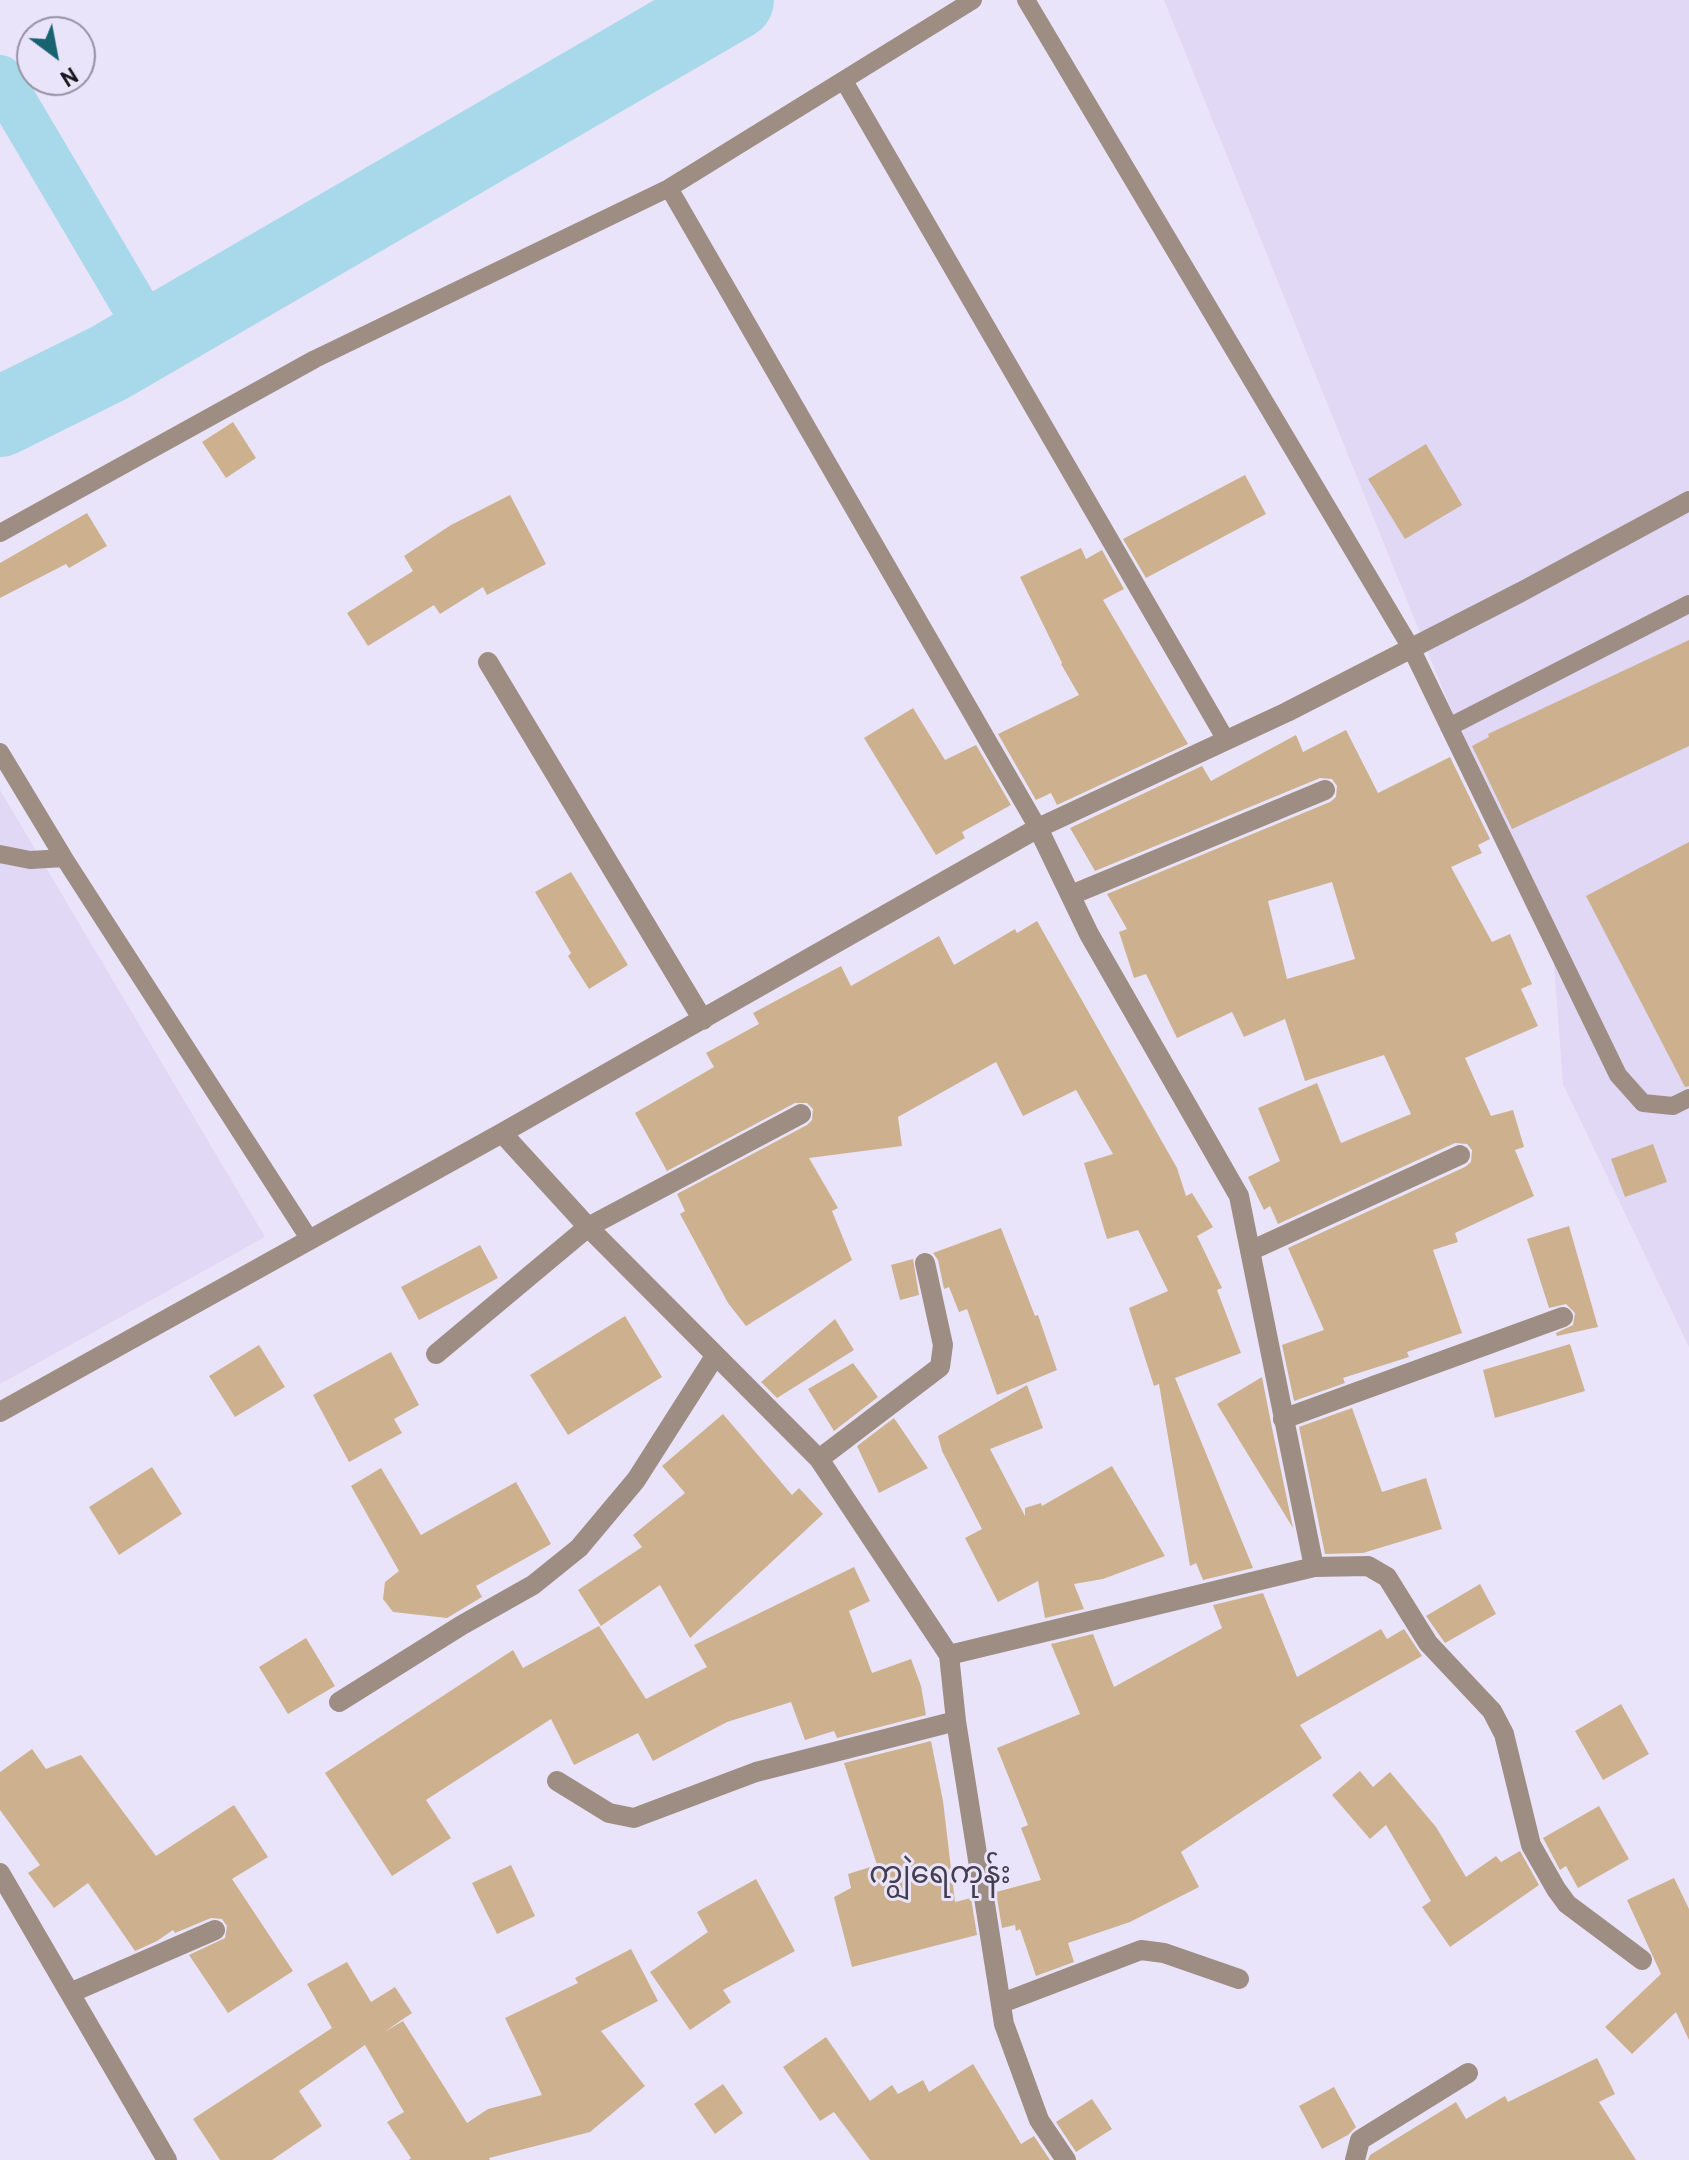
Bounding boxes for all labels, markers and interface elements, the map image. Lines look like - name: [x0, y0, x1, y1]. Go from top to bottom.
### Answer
- north arrow: [16, 16, 96, 96]
- text: N: [54, 59, 82, 91]
- district label: ကျွဲရေကုန်း: [869, 1859, 1011, 1895]

